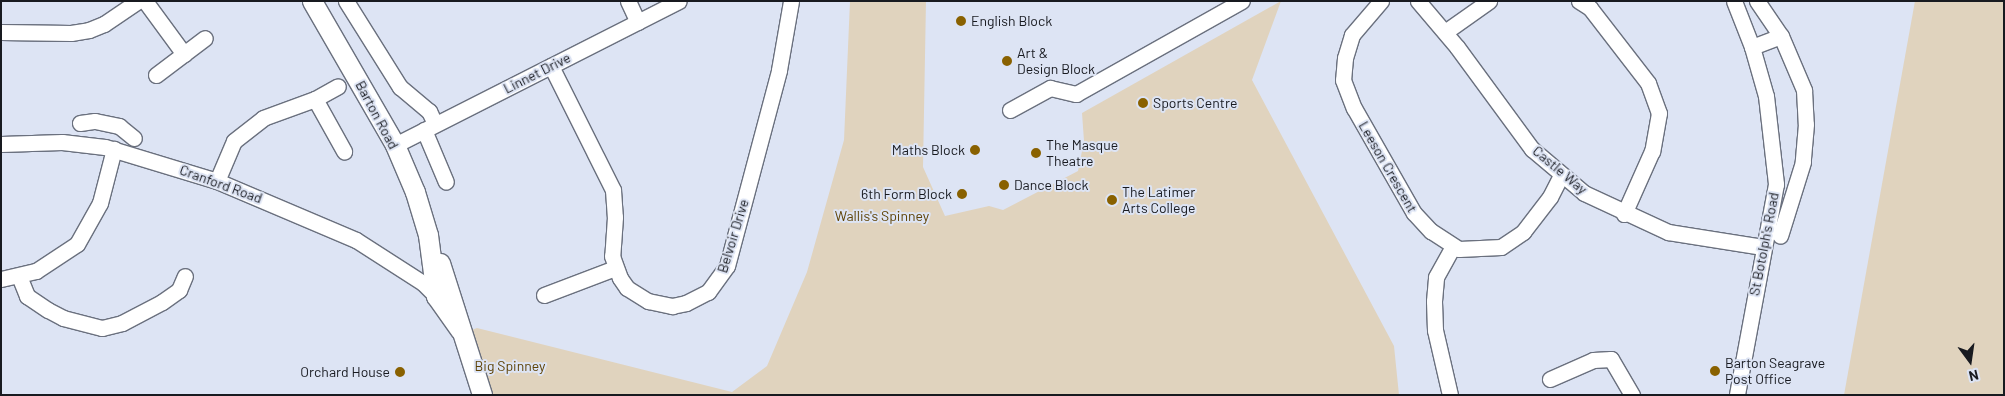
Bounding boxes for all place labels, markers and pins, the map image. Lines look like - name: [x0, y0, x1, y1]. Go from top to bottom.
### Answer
- place label: English Block: [971, 13, 1052, 29]
- marker: English Block: [955, 15, 967, 27]
- place label: Art & Design Block: [1017, 45, 1095, 78]
- marker: Art & Design Block: [1001, 55, 1013, 67]
- place label: Sports Centre: [1153, 95, 1237, 111]
- marker: Sports Centre: [1137, 97, 1149, 109]
- place label: The Masque Theatre: [1046, 137, 1118, 170]
- place label: Maths Block: [892, 142, 965, 158]
- marker: Maths Block: [969, 144, 981, 156]
- marker: The Masque Theatre: [1030, 147, 1042, 159]
- place label: Dance Block: [1014, 177, 1089, 193]
- marker: Dance Block: [998, 179, 1010, 191]
- place label: The Latimer Arts College: [1122, 184, 1195, 216]
- place label: 6th Form Block: [861, 186, 952, 202]
- marker: 6th Form Block: [956, 188, 968, 200]
- marker: The Latimer Arts College: [1106, 194, 1118, 206]
- place label: Barton Seagrave Post Office: [1725, 355, 1825, 388]
- place label: Orchard House: [300, 364, 390, 380]
- marker: Barton Seagrave Post Office: [1709, 365, 1721, 377]
- marker: Orchard House: [394, 366, 406, 378]

